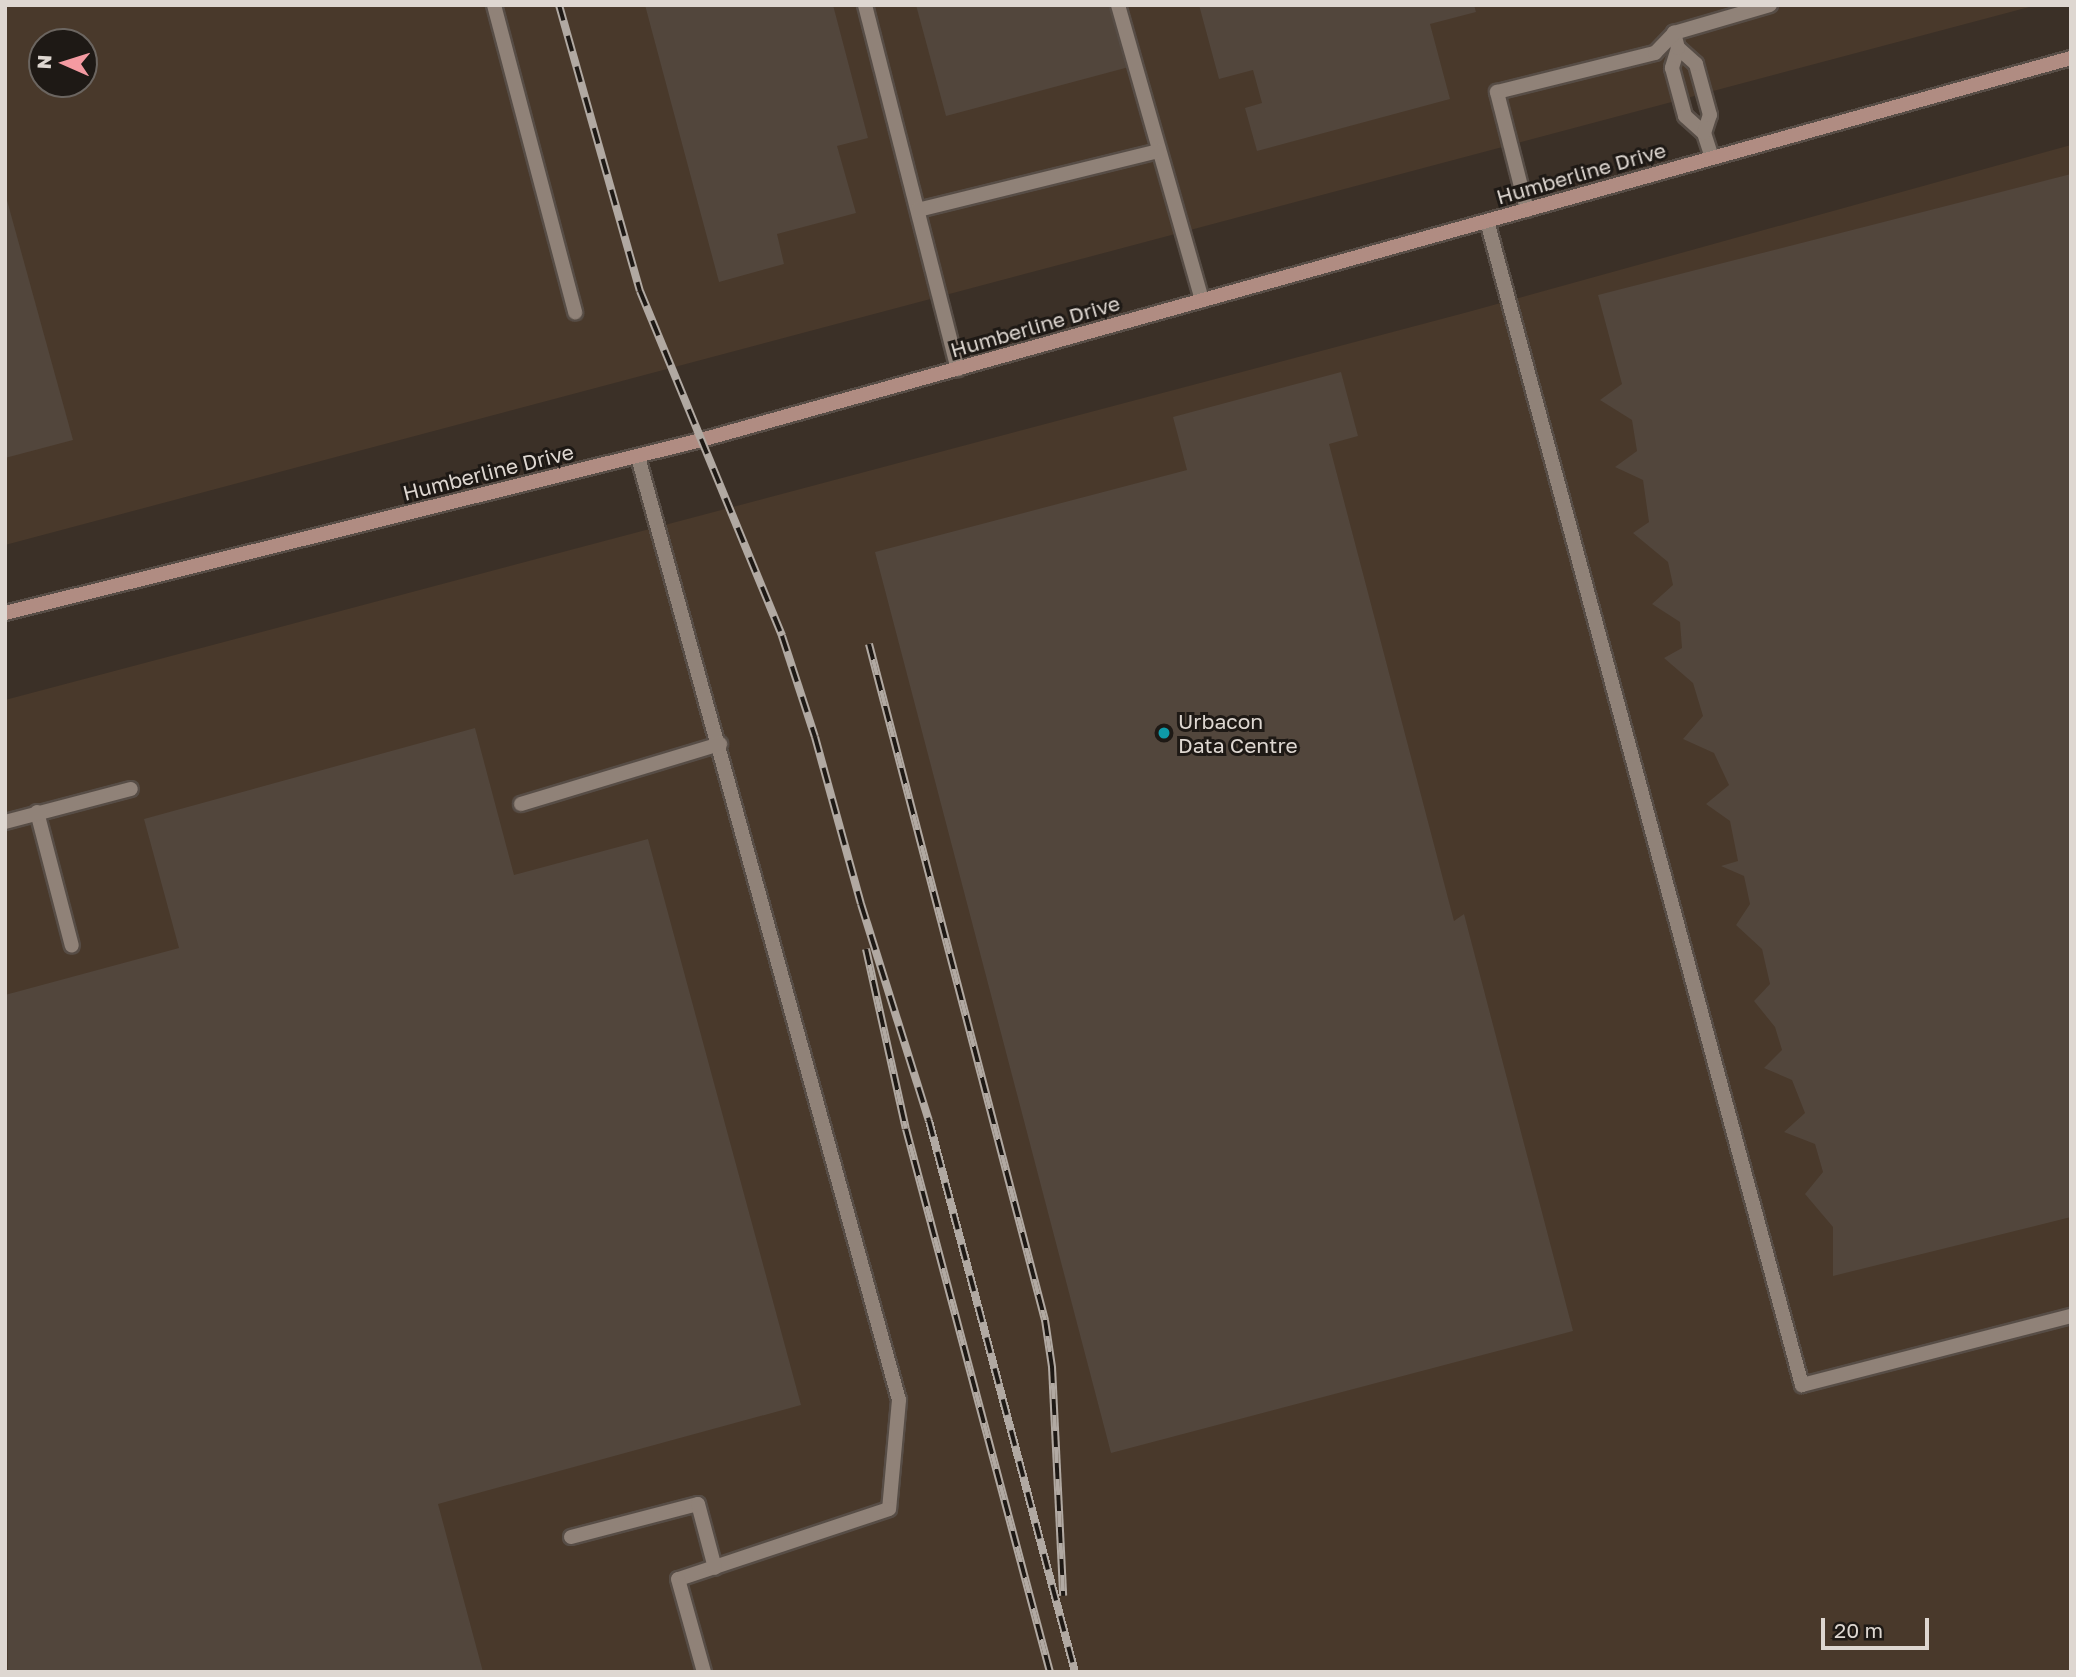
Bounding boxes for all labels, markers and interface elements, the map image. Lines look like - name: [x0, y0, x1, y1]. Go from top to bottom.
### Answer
- north arrow: [28, 28, 98, 98]
- text: N: [32, 54, 55, 70]
- street label: Humberline Drive: [1493, 137, 1669, 209]
- street label: Humberline Drive: [947, 290, 1123, 362]
- street label: Humberline Drive: [400, 439, 576, 505]
- place label: Urbacon Data Centre: [1178, 708, 1298, 758]
- marker: Urbacon Data Centre: [1156, 725, 1172, 741]
- scale bar: [1824, 1604, 1932, 1648]
- text: 20 m: [1834, 1617, 1883, 1643]

